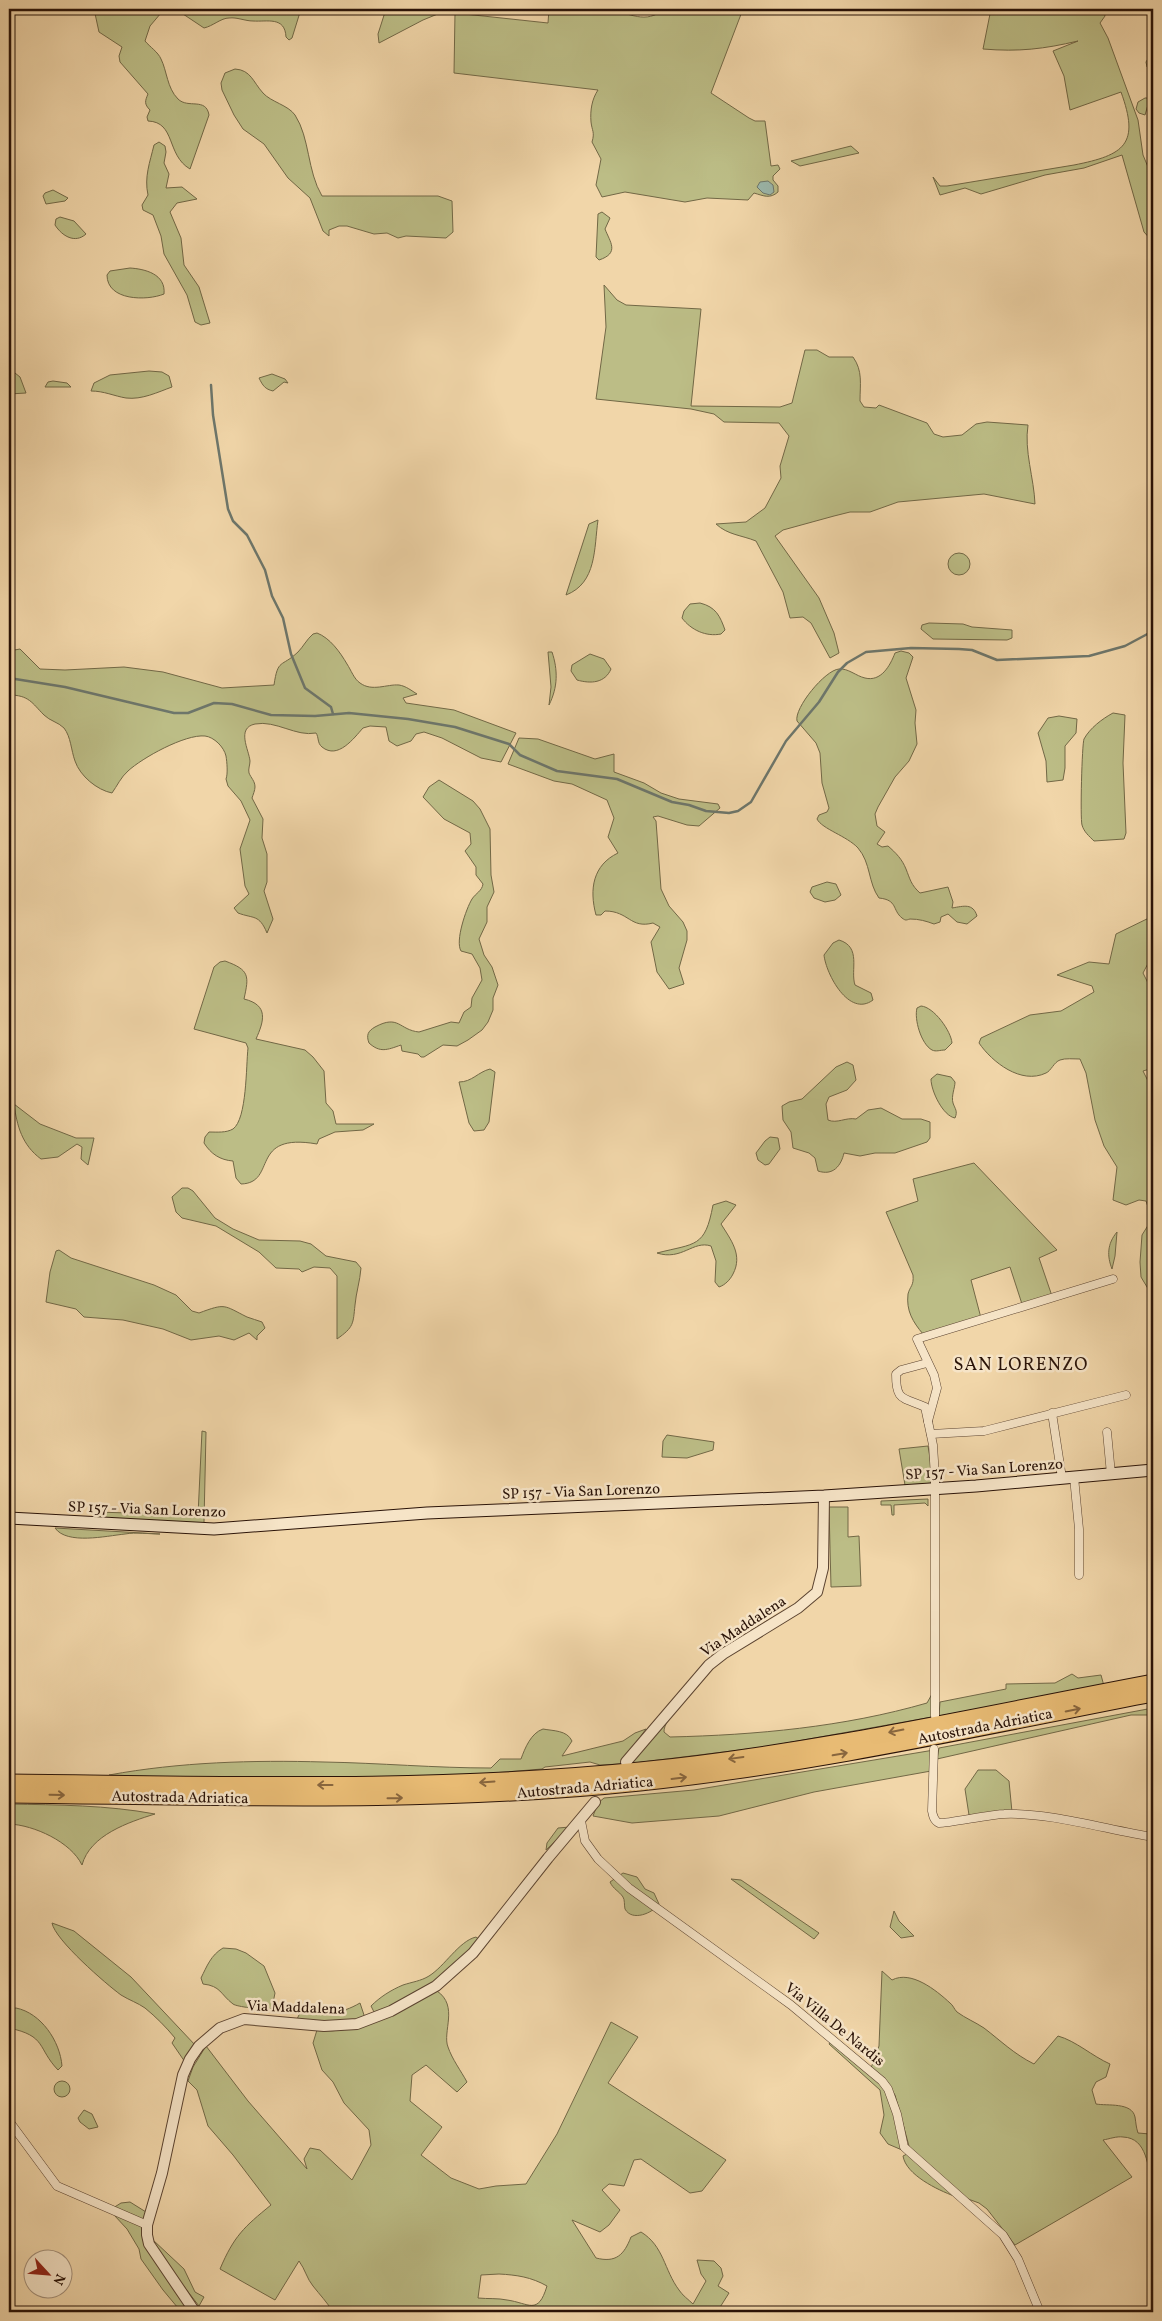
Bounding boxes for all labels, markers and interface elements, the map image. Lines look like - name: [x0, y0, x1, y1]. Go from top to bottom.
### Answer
- district label: SAN LORENZO: [954, 1353, 1088, 1378]
- street label: SP 157 - Via San Lorenzo: [905, 1455, 1064, 1486]
- street label: SP 157 - Via San Lorenzo: [502, 1479, 660, 1506]
- street label: SP 157 - Via San Lorenzo: [68, 1497, 226, 1524]
- street label: Via Maddalena: [697, 1592, 791, 1663]
- street label: Autostrada Adriatica: [916, 1704, 1054, 1751]
- one-way arrow: [1065, 1704, 1081, 1714]
- one-way arrow: [889, 1726, 905, 1736]
- one-way arrow: [831, 1749, 847, 1758]
- one-way arrow: [728, 1753, 744, 1763]
- street label: Autostrada Adriatica: [516, 1772, 654, 1805]
- one-way arrow: [671, 1773, 687, 1783]
- one-way arrow: [480, 1777, 496, 1787]
- one-way arrow: [317, 1780, 334, 1790]
- street label: Autostrada Adriatica: [111, 1787, 249, 1810]
- one-way arrow: [49, 1790, 65, 1800]
- one-way arrow: [386, 1793, 403, 1803]
- street label: Via Villa De Nardis: [780, 1978, 888, 2072]
- street label: Via Maddalena: [246, 1996, 345, 2021]
- north arrow: [22, 2248, 72, 2298]
- text: N: [48, 2270, 69, 2288]

